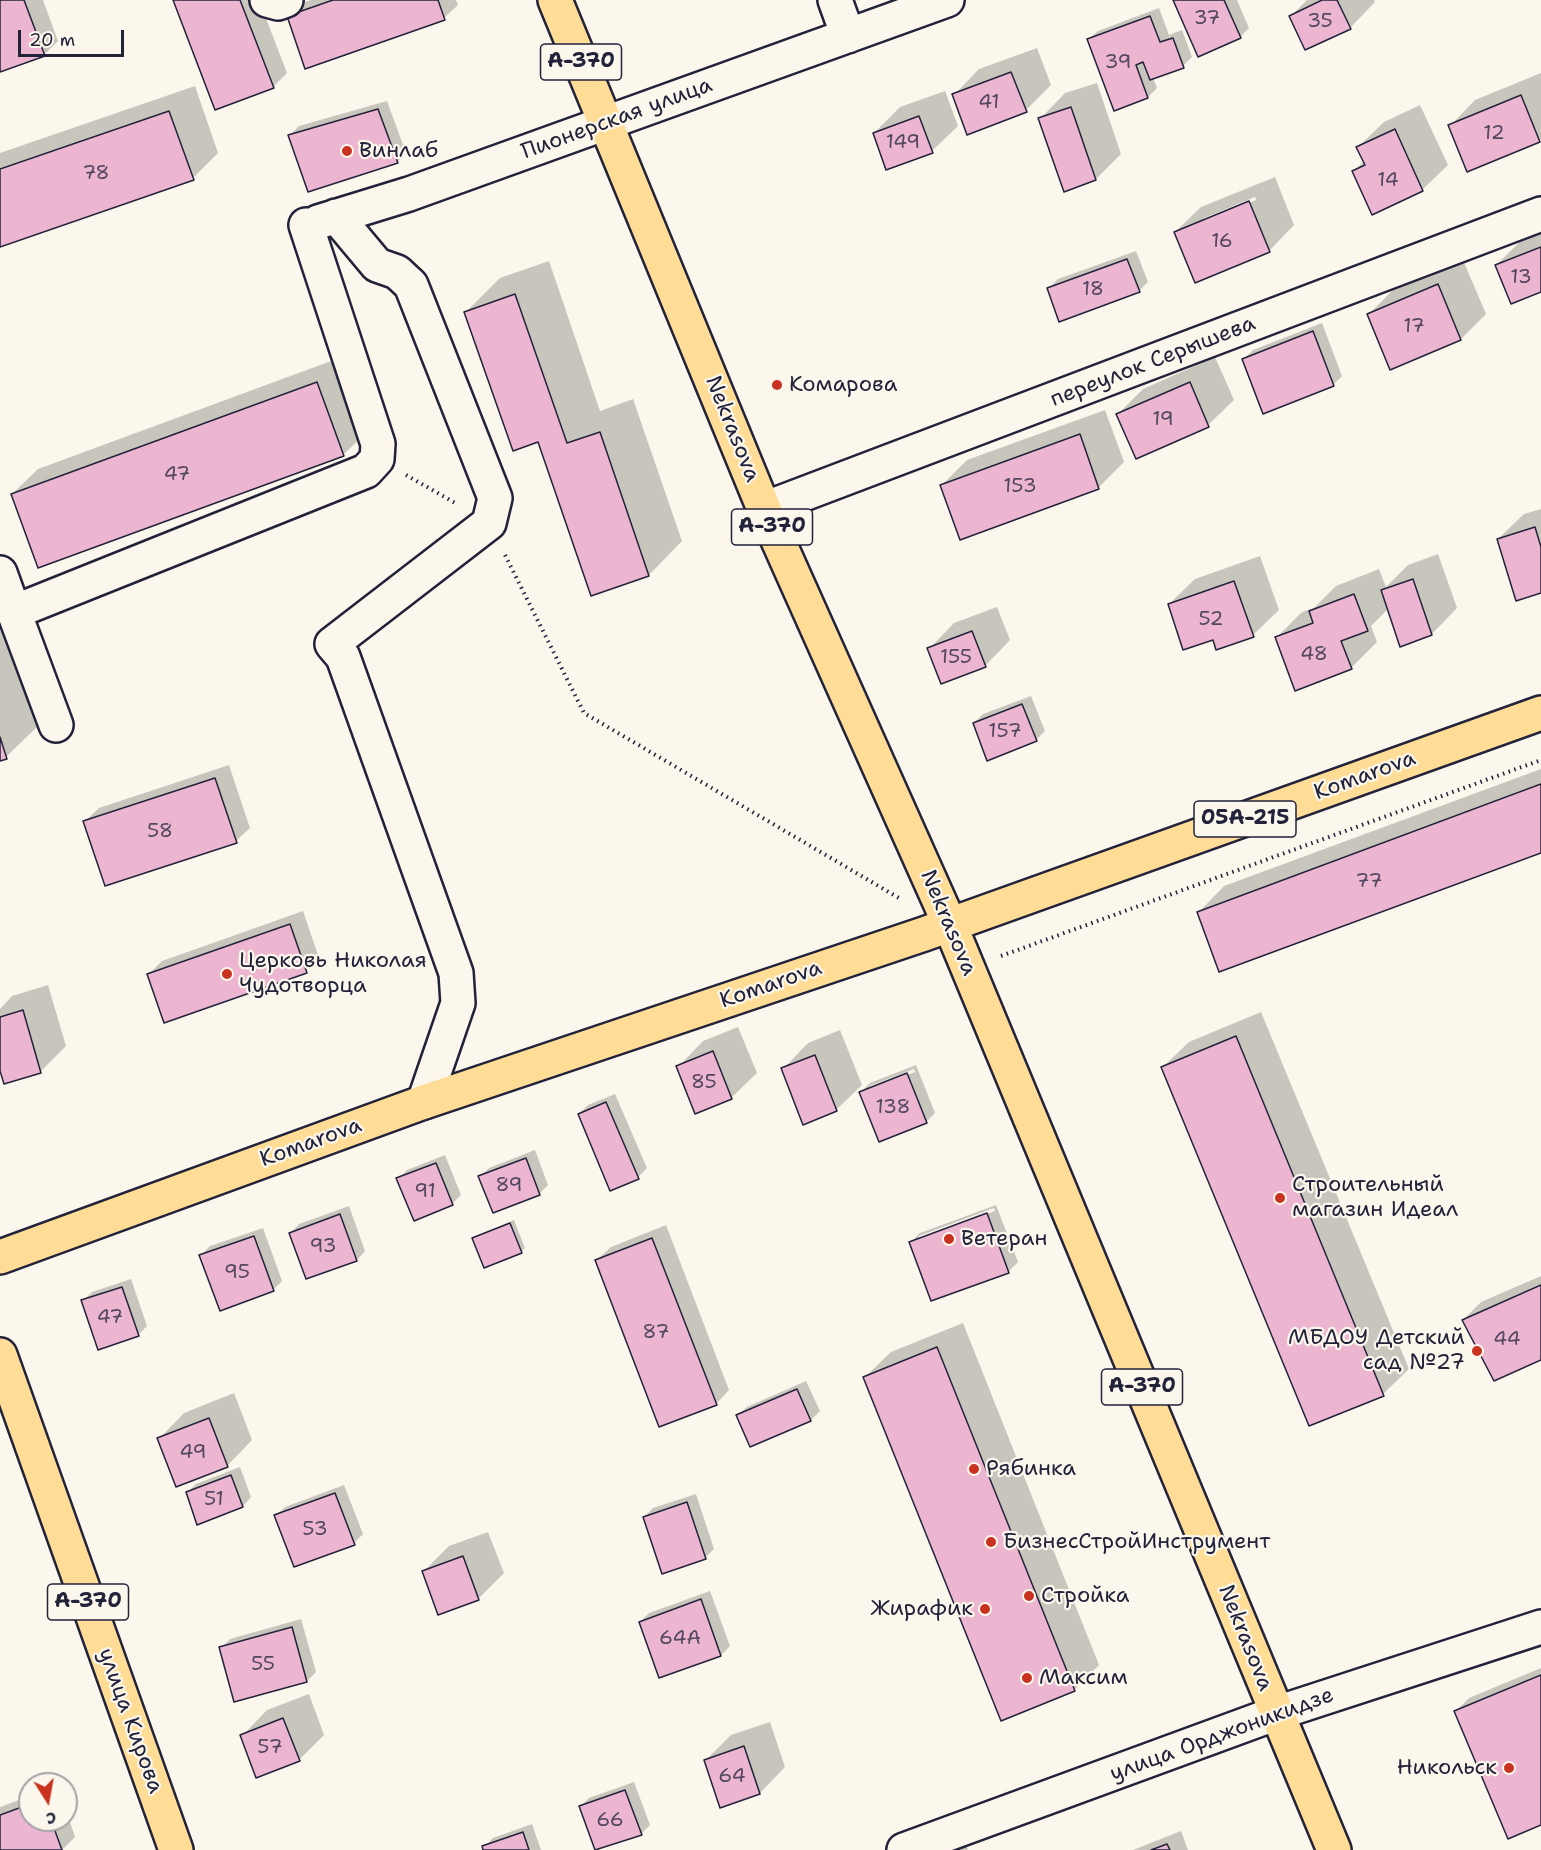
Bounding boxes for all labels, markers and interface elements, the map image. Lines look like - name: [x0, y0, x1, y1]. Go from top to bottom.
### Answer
- house number: 37: [1194, 7, 1220, 31]
- house number: 35: [1307, 10, 1333, 34]
- scale bar: [21, 18, 128, 56]
- text: 20 m: [29, 28, 75, 52]
- road number: А-370: [540, 44, 622, 80]
- house number: 39: [1105, 51, 1131, 75]
- street label: Пионерская улица: [518, 72, 716, 166]
- house number: 41: [978, 91, 1000, 115]
- house number: 12: [1483, 122, 1505, 146]
- house number: 149: [886, 131, 920, 155]
- place label: Винлаб: [359, 138, 438, 164]
- marker: Винлаб: [340, 144, 354, 158]
- house number: 78: [82, 162, 110, 186]
- house number: 14: [1377, 169, 1399, 193]
- house number: 16: [1211, 230, 1233, 254]
- house number: 13: [1510, 266, 1532, 290]
- house number: 18: [1082, 278, 1104, 302]
- street label: переулок Серышева: [1047, 311, 1259, 413]
- house number: 17: [1403, 315, 1425, 339]
- street label: Nekrasova: [699, 372, 765, 486]
- place label: Комарова: [789, 372, 897, 398]
- marker: Комарова: [770, 378, 784, 392]
- house number: 19: [1152, 408, 1174, 432]
- house number: 47: [164, 463, 190, 487]
- house number: 153: [1003, 475, 1037, 499]
- road number: А-370: [732, 509, 812, 545]
- house number: 52: [1198, 608, 1224, 632]
- house number: 48: [1300, 643, 1328, 667]
- house number: 155: [940, 646, 972, 670]
- house number: 157: [988, 720, 1022, 744]
- street label: Komarova: [1311, 745, 1419, 807]
- road number: 05А-215: [1194, 801, 1296, 837]
- house number: 58: [147, 820, 173, 844]
- street label: Nekrasova: [914, 866, 982, 980]
- house number: 77: [1356, 870, 1382, 894]
- place label: Церковь Николая Чудотворца: [239, 948, 427, 999]
- street label: Komarova: [717, 955, 825, 1015]
- marker: Церковь Николая Чудотворца: [220, 967, 234, 981]
- house number: 85: [691, 1071, 717, 1095]
- house number: 138: [876, 1096, 910, 1120]
- street label: Komarova: [257, 1112, 365, 1174]
- place label: Строительный магазин Идеал: [1292, 1172, 1458, 1224]
- house number: 89: [496, 1174, 522, 1198]
- house number: 91: [414, 1180, 436, 1204]
- marker: Строительный магазин Идеал: [1273, 1191, 1287, 1205]
- place label: Ветеран: [961, 1226, 1047, 1252]
- marker: Ветеран: [942, 1232, 956, 1246]
- house number: 93: [309, 1235, 337, 1259]
- house number: 95: [224, 1261, 250, 1285]
- house number: 47: [97, 1306, 123, 1330]
- house number: 87: [643, 1321, 669, 1345]
- place label: МБДОУ Детский сад №27: [1288, 1325, 1465, 1376]
- house number: 44: [1493, 1328, 1521, 1352]
- marker: МБДОУ Детский сад №27: [1470, 1344, 1484, 1358]
- road number: А-370: [1102, 1369, 1182, 1405]
- house number: 49: [179, 1441, 207, 1465]
- place label: Рябинка: [986, 1456, 1076, 1482]
- marker: Рябинка: [967, 1462, 981, 1476]
- house number: 51: [204, 1488, 224, 1512]
- house number: 53: [302, 1518, 328, 1542]
- place label: БизнесСтройИнструмент: [1003, 1529, 1270, 1555]
- marker: БизнесСтройИнструмент: [984, 1535, 998, 1549]
- street label: Nekrasova: [1212, 1581, 1278, 1695]
- place label: Стройка: [1041, 1583, 1130, 1609]
- road number: А-370: [48, 1584, 128, 1620]
- marker: Стройка: [1022, 1589, 1036, 1603]
- place label: Жирафик: [871, 1596, 973, 1622]
- marker: Жирафик: [978, 1602, 992, 1616]
- house number: 64А: [659, 1627, 701, 1651]
- street label: улица Кирова: [91, 1645, 169, 1797]
- house number: 55: [251, 1653, 275, 1677]
- place label: Максим: [1039, 1665, 1128, 1691]
- marker: Максим: [1020, 1671, 1034, 1685]
- street label: улица Орджоникидзе: [1107, 1682, 1337, 1788]
- house number: 57: [257, 1736, 283, 1760]
- place label: Никольск: [1397, 1755, 1497, 1781]
- marker: Никольск: [1502, 1761, 1516, 1775]
- house number: 64: [718, 1765, 746, 1789]
- north arrow: [18, 1772, 78, 1832]
- text: С: [44, 1807, 58, 1829]
- house number: 66: [596, 1809, 624, 1833]

